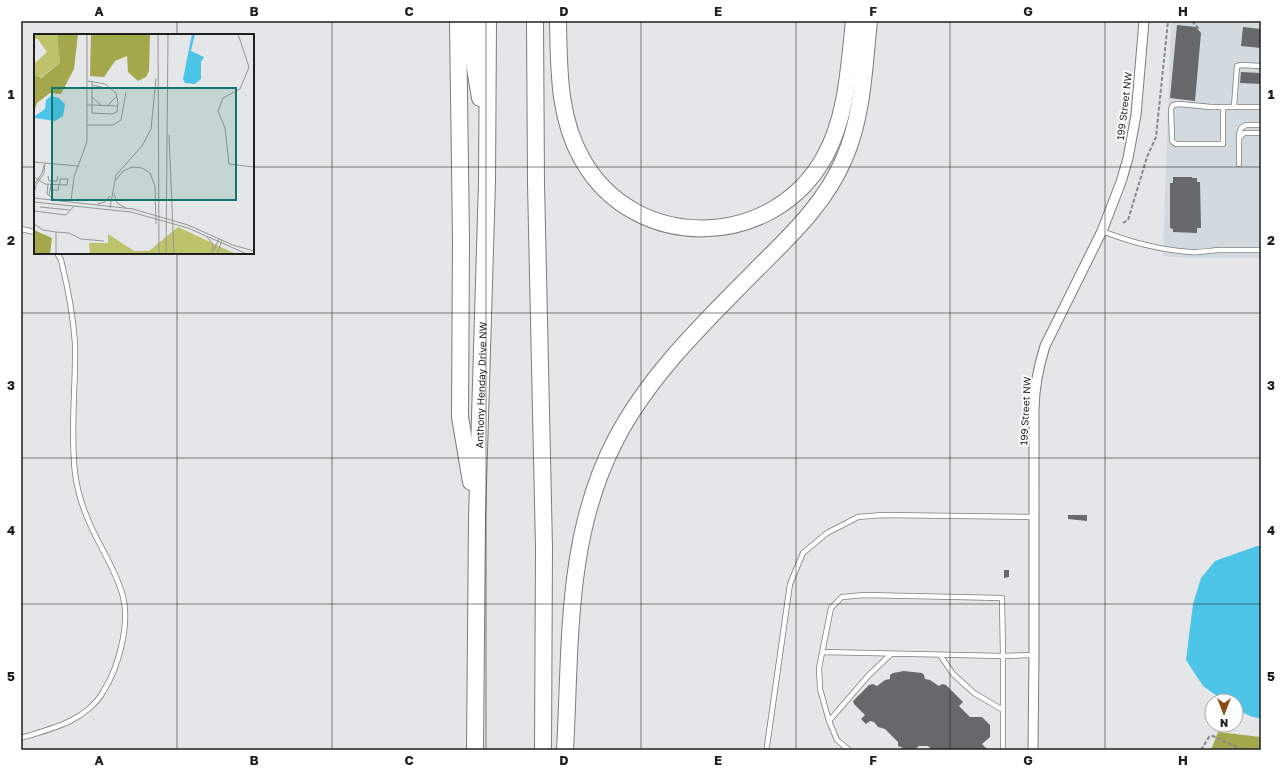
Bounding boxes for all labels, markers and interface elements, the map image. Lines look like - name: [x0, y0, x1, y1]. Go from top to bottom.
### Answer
- text: A: [94, 3, 104, 19]
- text: B: [249, 3, 259, 19]
- text: C: [404, 3, 414, 19]
- text: D: [559, 3, 569, 19]
- text: E: [714, 3, 722, 19]
- text: F: [869, 3, 877, 19]
- text: G: [1023, 3, 1033, 19]
- text: H: [1178, 3, 1188, 19]
- inset map: [34, 34, 254, 254]
- street label: 199 Street NW: [1114, 71, 1134, 141]
- text: 1: [8, 86, 15, 102]
- text: 1: [1268, 86, 1275, 102]
- text: 2: [7, 232, 15, 248]
- text: 2: [1267, 232, 1275, 248]
- street label: Anthony Henday Drive NW: [473, 321, 489, 449]
- street label: 199 Street NW: [1017, 376, 1033, 446]
- text: 3: [7, 377, 15, 393]
- text: 3: [1267, 377, 1275, 393]
- text: 4: [7, 522, 15, 538]
- text: 4: [1267, 522, 1275, 538]
- text: 5: [7, 668, 15, 684]
- text: 5: [1267, 668, 1275, 684]
- north arrow: [1204, 693, 1244, 733]
- text: N: [1220, 717, 1228, 730]
- text: A: [94, 752, 104, 768]
- text: B: [249, 752, 259, 768]
- text: C: [404, 752, 414, 768]
- text: D: [559, 752, 569, 768]
- text: E: [714, 752, 722, 768]
- text: F: [869, 752, 877, 768]
- text: G: [1023, 752, 1033, 768]
- text: H: [1178, 752, 1188, 768]

